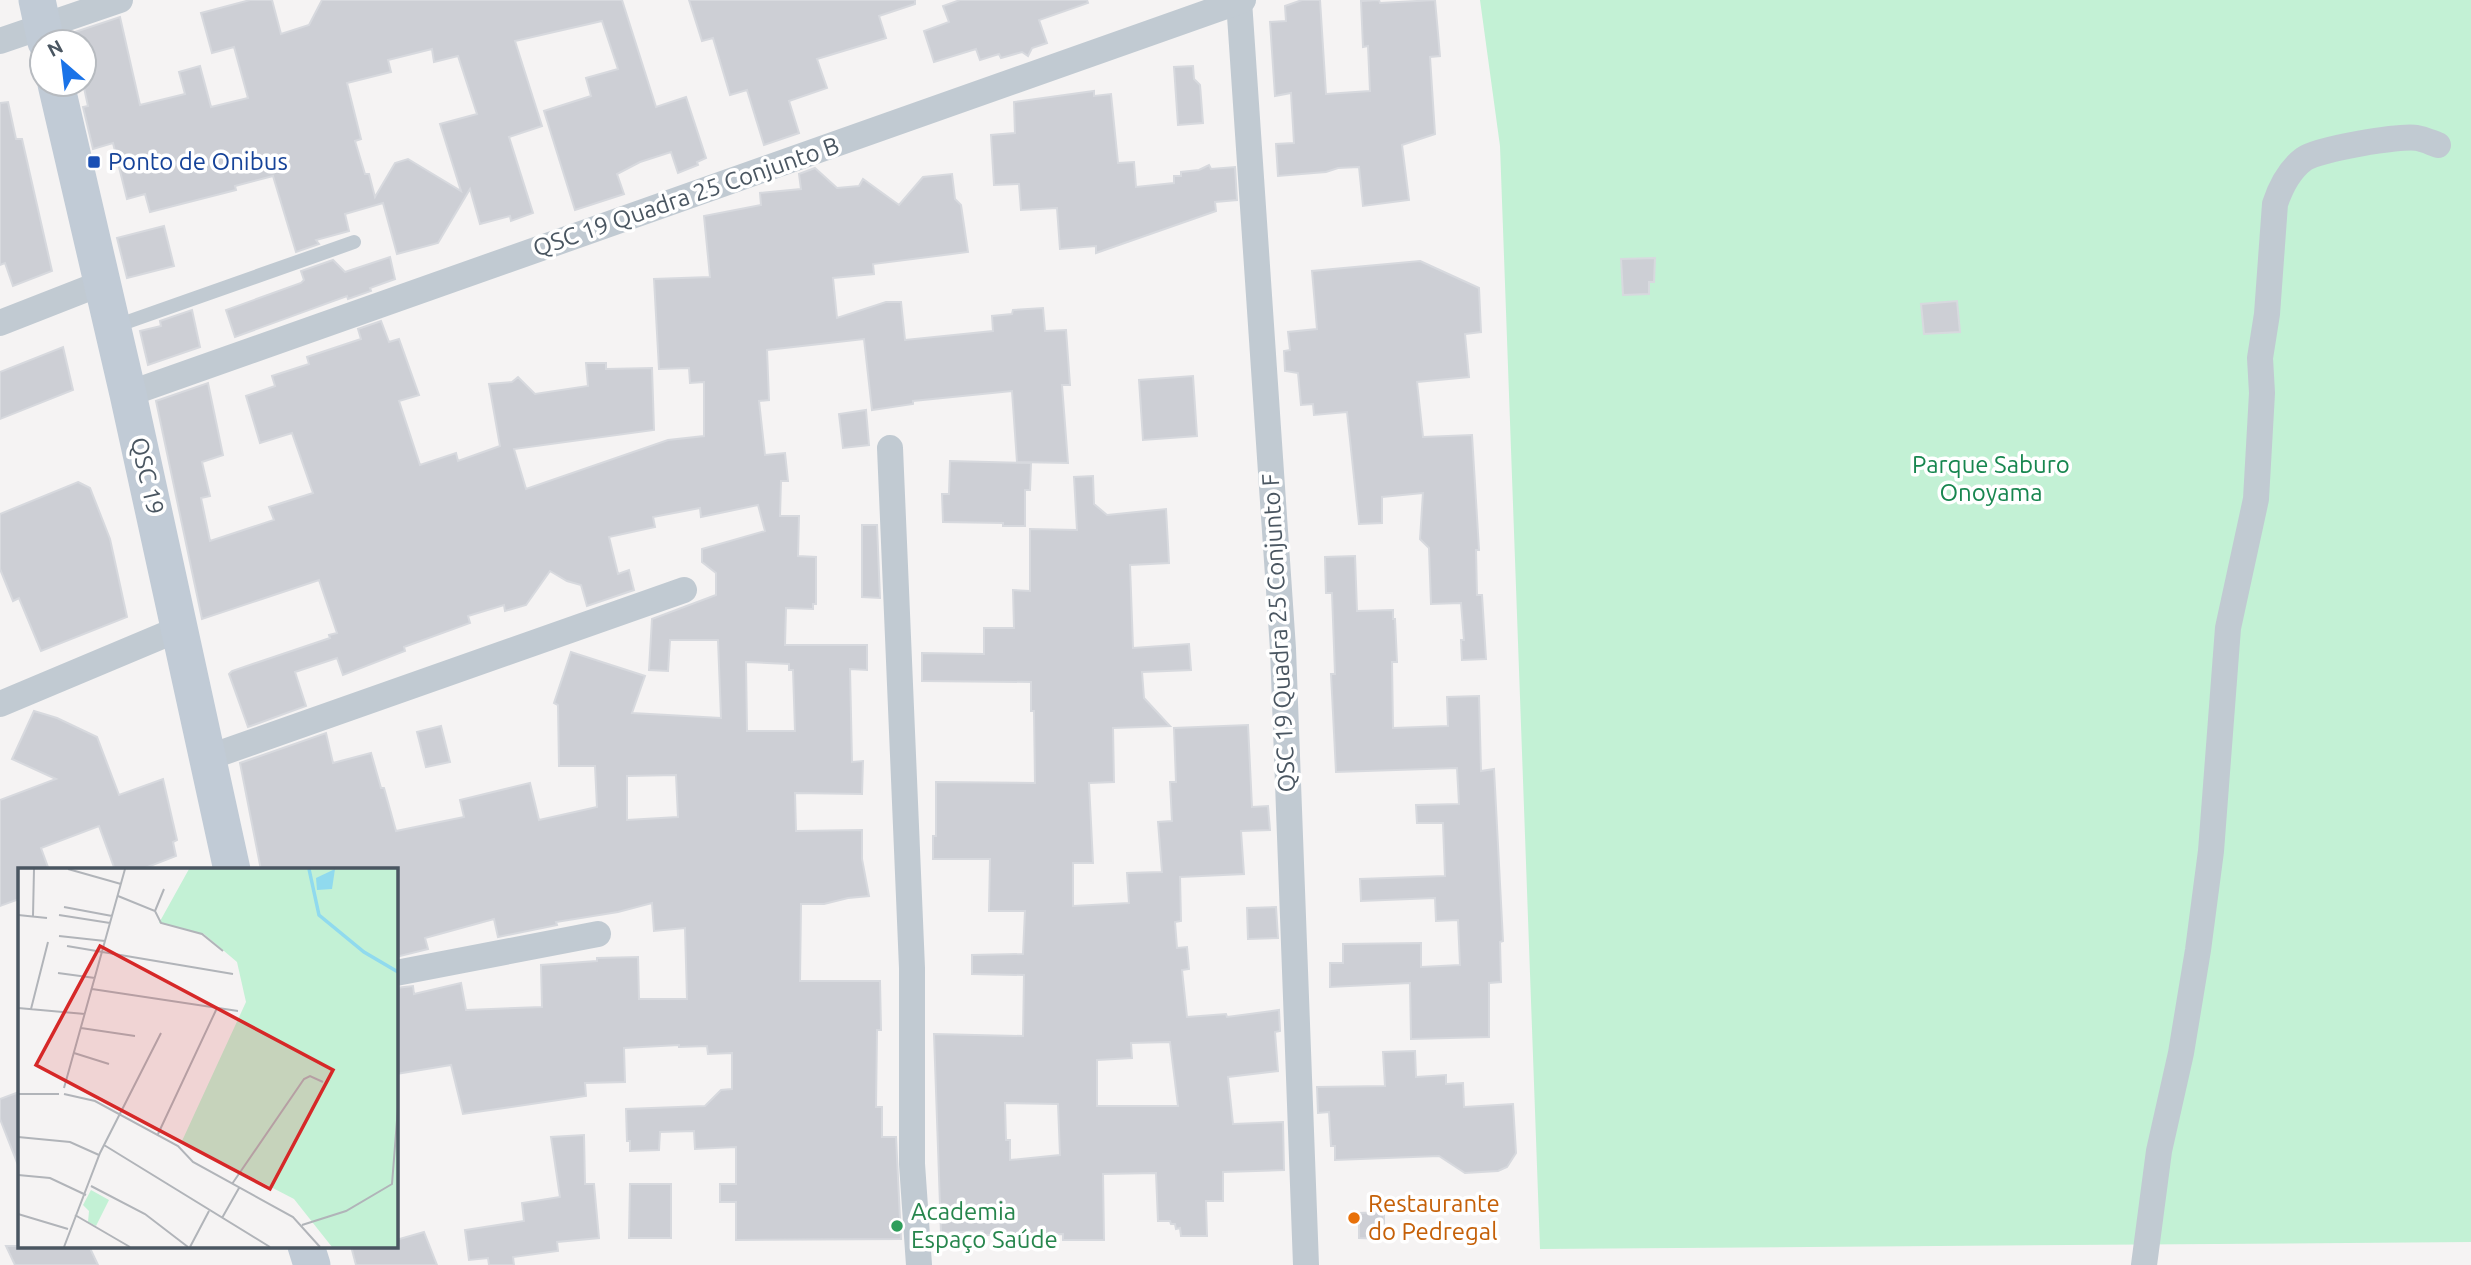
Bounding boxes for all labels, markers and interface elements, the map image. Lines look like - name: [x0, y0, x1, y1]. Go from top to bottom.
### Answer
- north arrow: [28, 28, 98, 98]
- text: N: [44, 35, 66, 61]
- street label: QSC 19 Quadra 25 Conjunto B: [529, 131, 842, 262]
- place label: Ponto de Onibus: [108, 148, 288, 175]
- marker: Ponto de Onibus: [86, 154, 102, 170]
- street label: QSC 19: [126, 435, 169, 517]
- park label: Parque Saburo Onoyama: [1912, 451, 2070, 506]
- street label: QSC 19 Quadra 25 Conjunto F: [1257, 473, 1300, 793]
- inset map: [18, 868, 397, 1248]
- place label: Restaurante do Pedregal: [1368, 1190, 1500, 1245]
- place label: Academia Espaço Saúde: [911, 1198, 1058, 1253]
- marker: Restaurante do Pedregal: [1346, 1210, 1362, 1226]
- marker: Academia Espaço Saúde: [889, 1218, 905, 1234]

